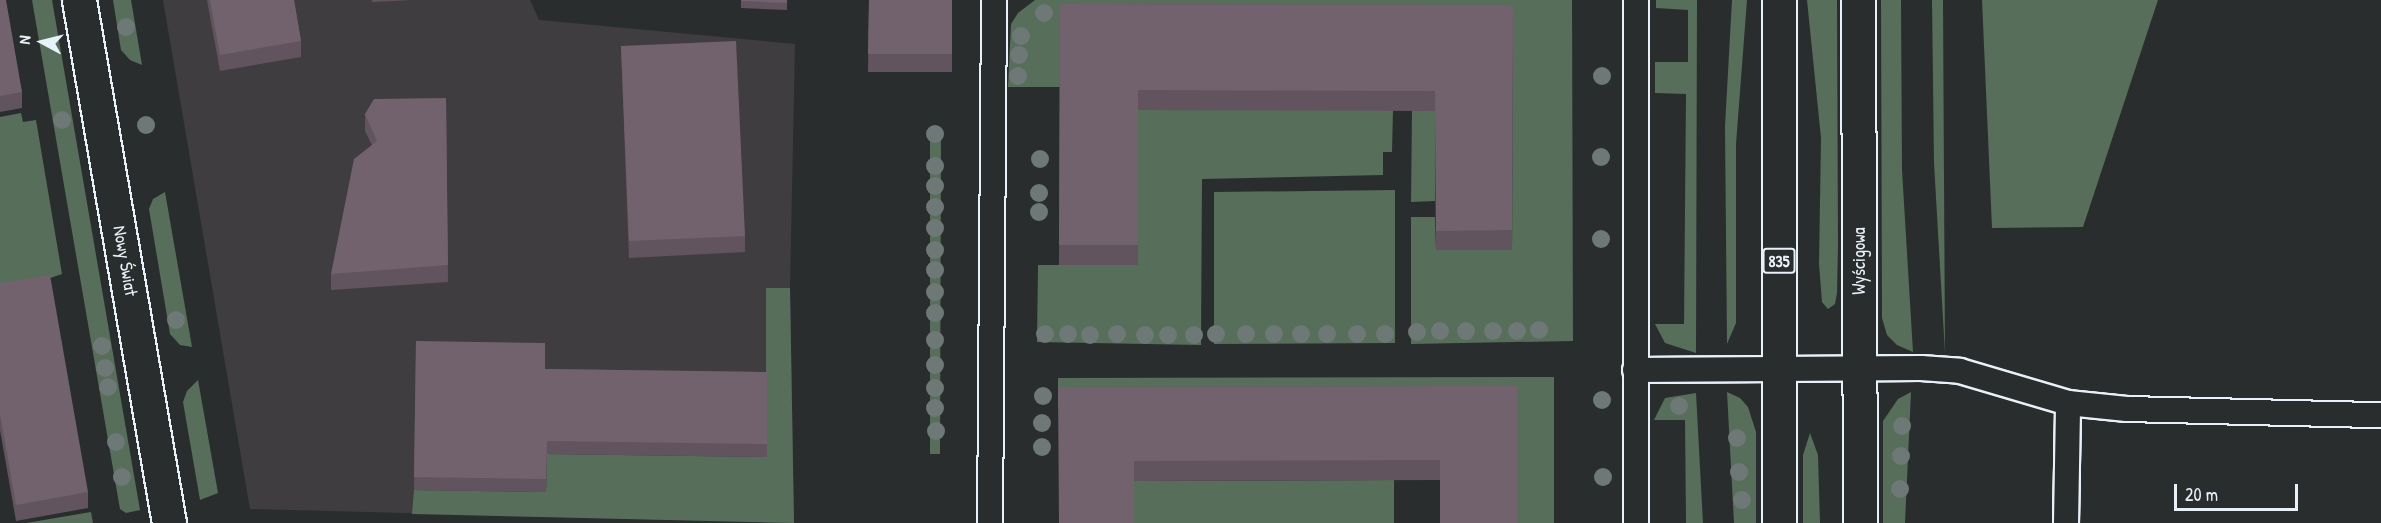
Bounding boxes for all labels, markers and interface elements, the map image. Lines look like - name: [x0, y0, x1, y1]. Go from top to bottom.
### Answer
- north arrow: [12, 12, 72, 72]
- text: N: [13, 34, 36, 45]
- street label: Nowy Świat: [108, 224, 142, 298]
- street label: Wyścigowa: [1848, 227, 1870, 295]
- road number: 835: [1762, 248, 1796, 274]
- scale bar: [2177, 472, 2302, 510]
- text: 20 m: [2185, 482, 2218, 507]

